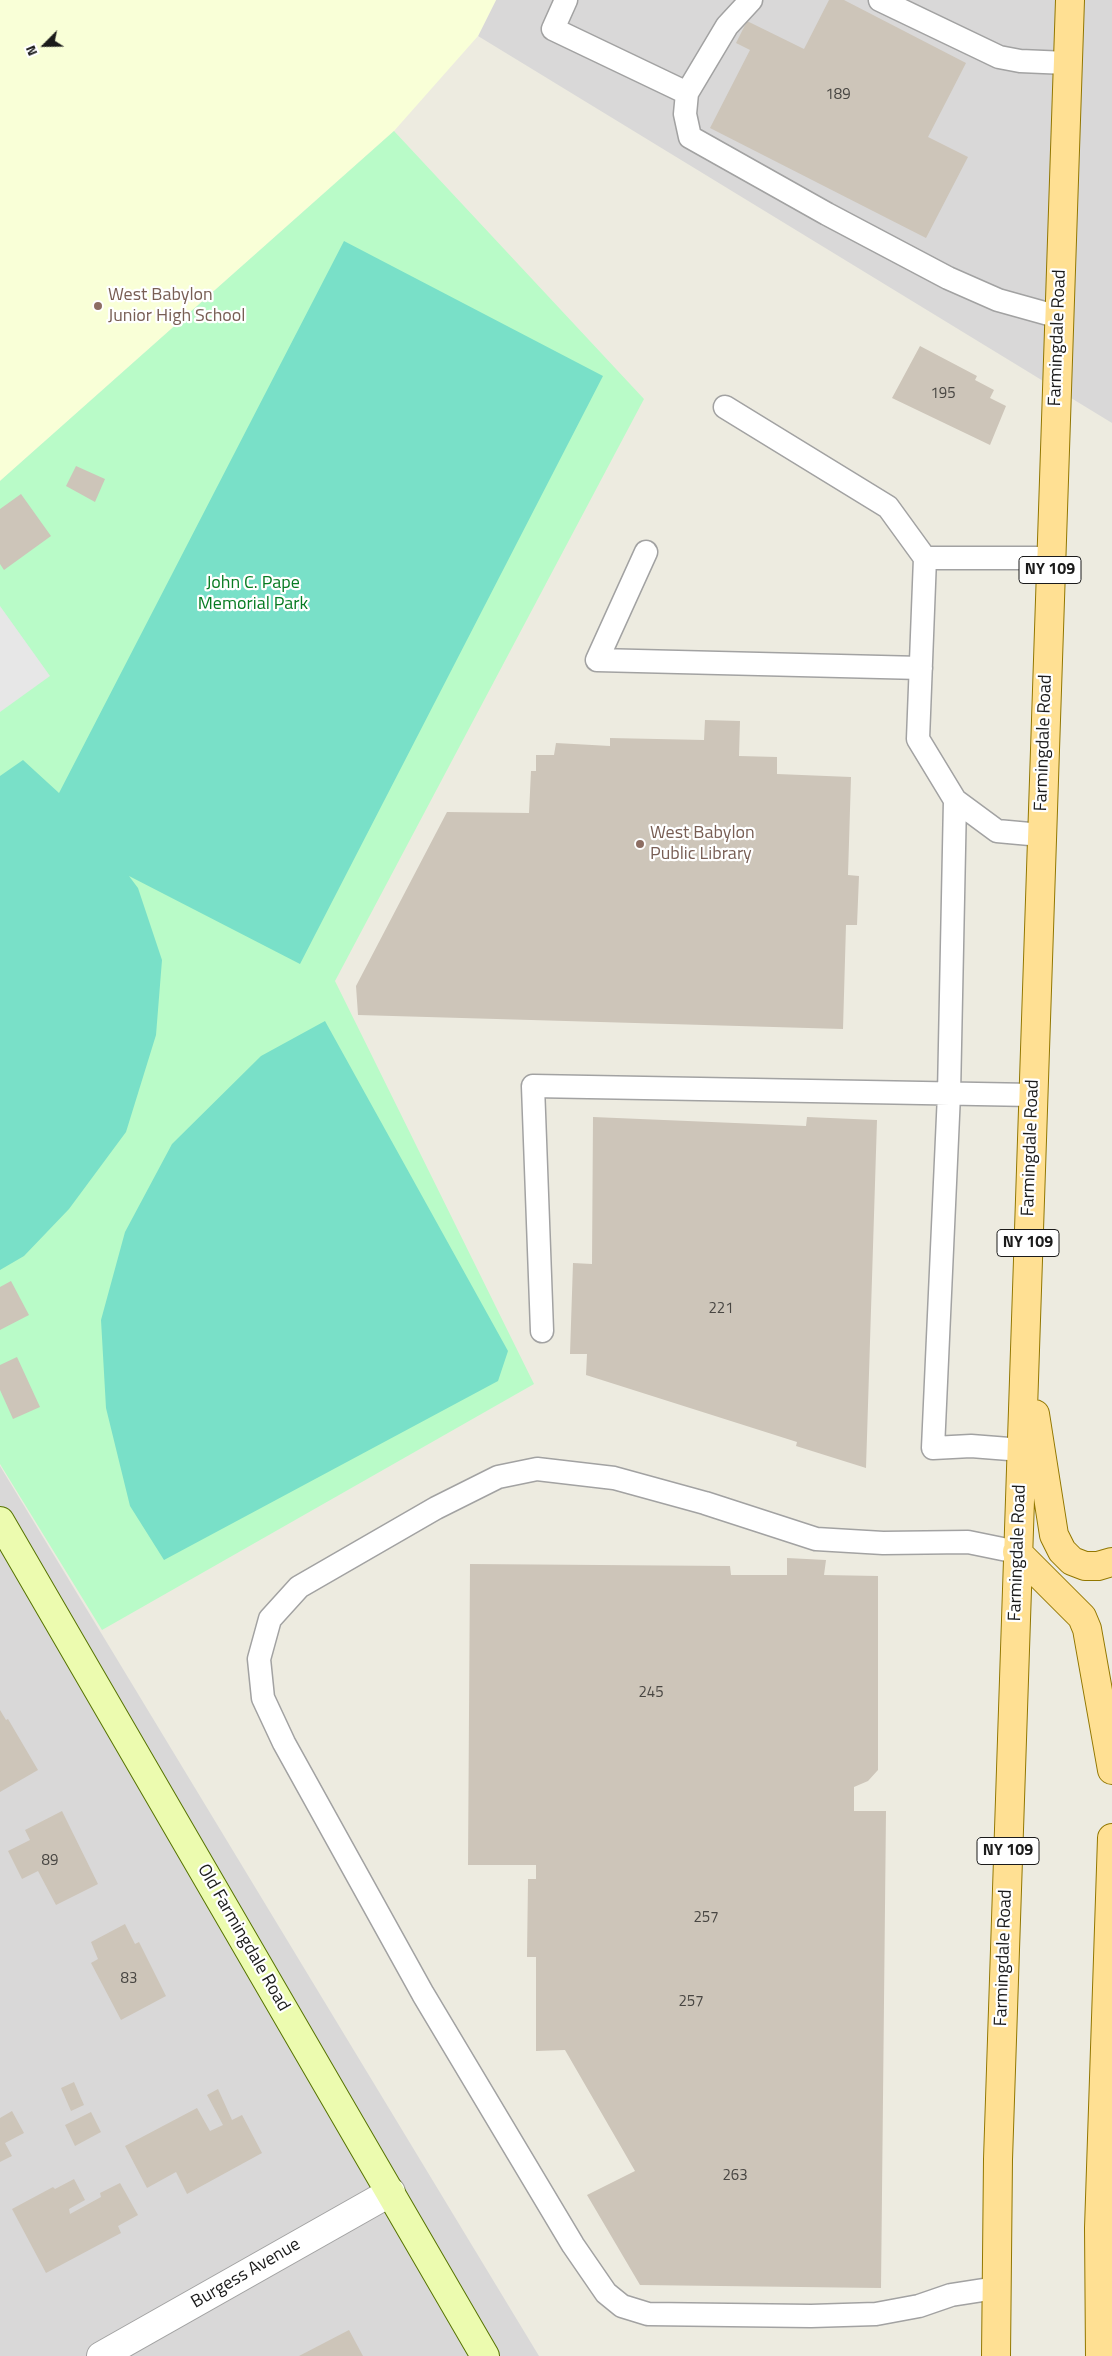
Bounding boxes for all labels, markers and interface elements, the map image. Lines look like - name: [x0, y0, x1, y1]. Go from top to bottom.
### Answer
- north arrow: [20, 20, 70, 70]
- text: N: [19, 42, 42, 60]
- house number: 189: [825, 86, 851, 104]
- street label: Farmingdale Road: [1045, 269, 1071, 407]
- place label: West Babylon Junior High School: [108, 285, 245, 328]
- marker: West Babylon Junior High School: [92, 300, 104, 312]
- house number: 195: [930, 385, 956, 403]
- road number: NY 109: [1019, 556, 1081, 584]
- park label: John C. Pape Memorial Park: [198, 573, 308, 616]
- street label: Farmingdale Road: [1031, 674, 1057, 812]
- place label: West Babylon Public Library: [650, 823, 755, 866]
- marker: West Babylon Public Library: [634, 838, 646, 850]
- street label: Farmingdale Road: [1018, 1079, 1044, 1217]
- road number: NY 109: [997, 1230, 1059, 1256]
- house number: 221: [708, 1300, 734, 1318]
- street label: Farmingdale Road: [1005, 1484, 1031, 1622]
- house number: 245: [638, 1684, 664, 1702]
- road number: NY 109: [977, 1838, 1039, 1864]
- house number: 89: [42, 1852, 58, 1870]
- street label: Old Farmingdale Road: [192, 1861, 294, 2015]
- street label: Farmingdale Road: [991, 1889, 1017, 2027]
- house number: 257: [693, 1909, 719, 1927]
- house number: 83: [121, 1970, 137, 1988]
- house number: 257: [678, 1993, 704, 2011]
- house number: 263: [722, 2167, 748, 2185]
- street label: Burgess Avenue: [188, 2234, 304, 2314]

